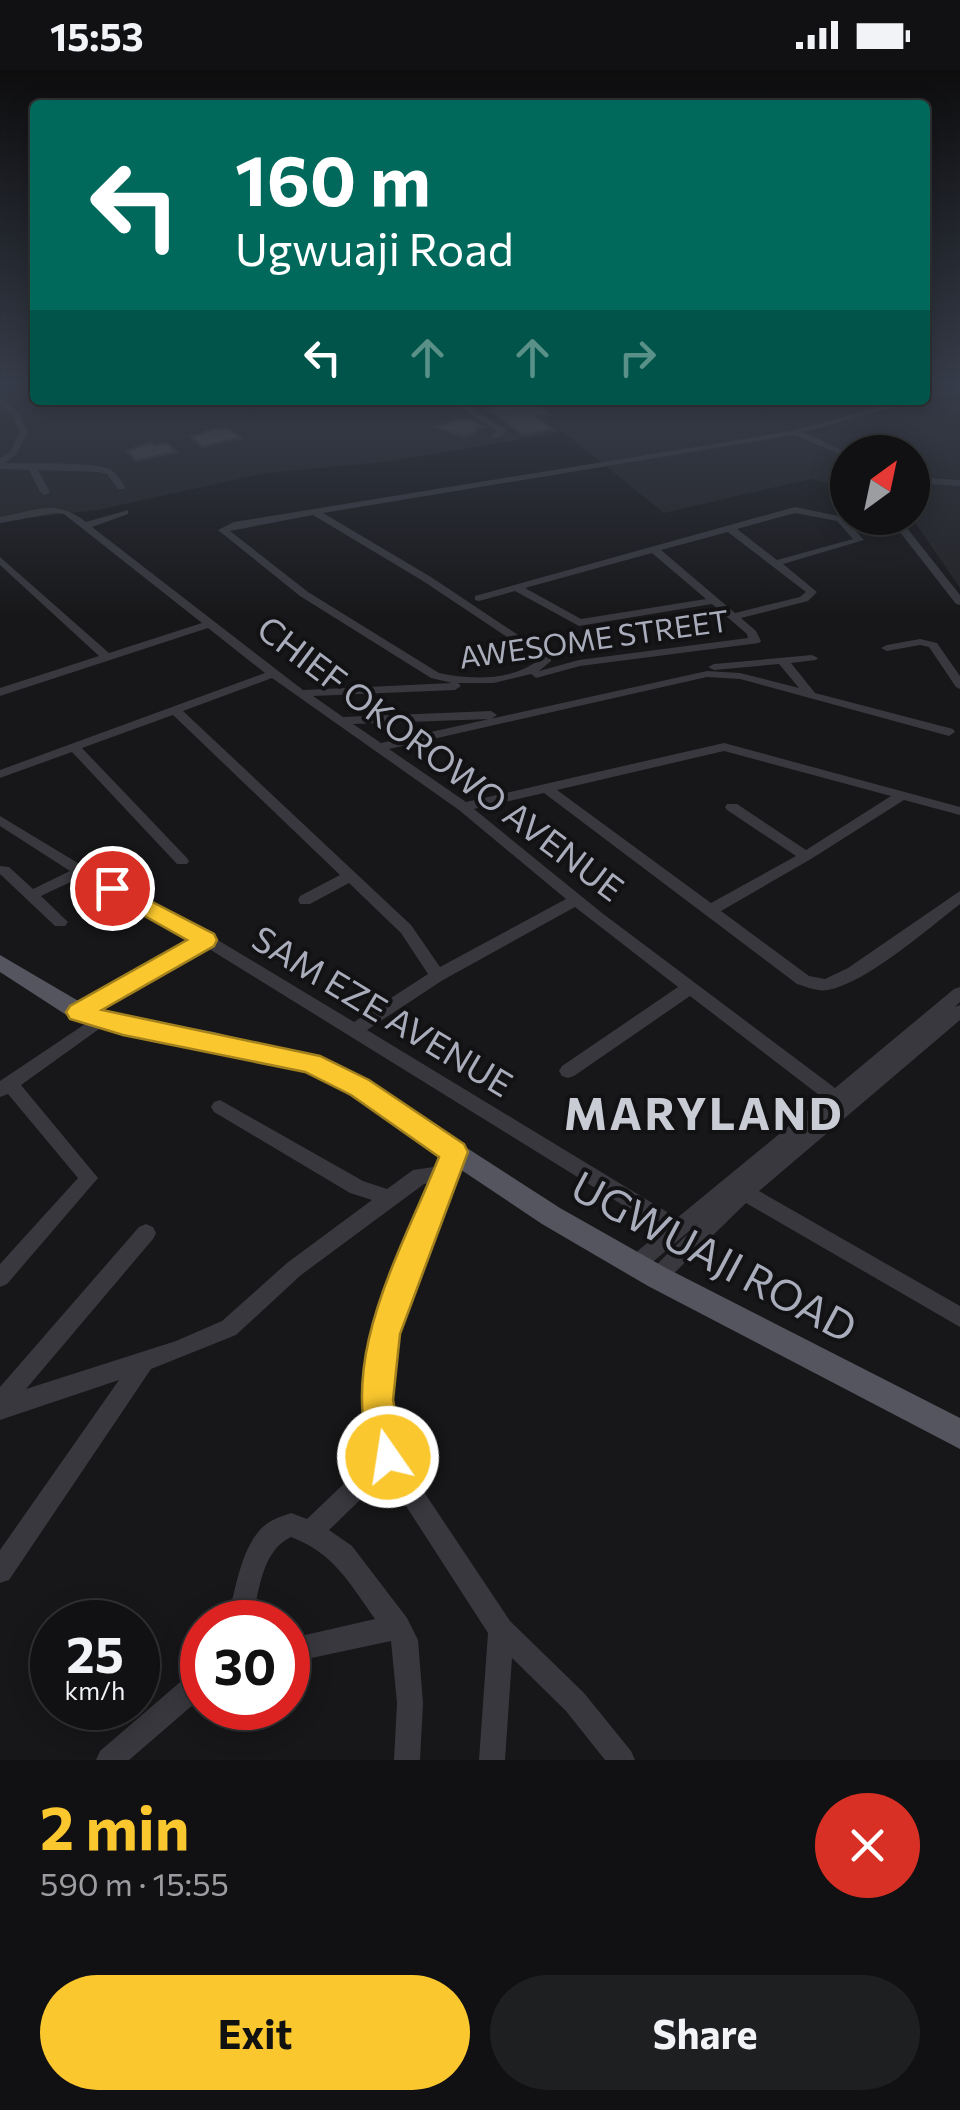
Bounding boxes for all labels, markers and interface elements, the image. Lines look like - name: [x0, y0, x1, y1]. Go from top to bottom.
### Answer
- text: 15:53: [50, 12, 144, 59]
- text: 160 m: [235, 135, 431, 220]
- icon: left: [70, 140, 200, 270]
- text: Ugwuaji Road: [235, 220, 514, 275]
- icon: left: [295, 330, 350, 385]
- icon: ahead: [400, 330, 455, 385]
- icon: ahead: [505, 330, 560, 385]
- icon: right: [610, 330, 665, 385]
- north arrow: [830, 435, 930, 535]
- map controls: [830, 435, 930, 535]
- street label: AWESOME STREET: [456, 600, 731, 675]
- street label: CHIEF OKOROWO AVENUE: [250, 605, 633, 909]
- pin: [70, 846, 155, 931]
- icon: arrive: [85, 861, 140, 916]
- street label: SAM EZE AVENUE: [245, 915, 521, 1104]
- district label: MARYLAND: [564, 1084, 844, 1139]
- street label: UGWUAJI ROAD: [564, 1158, 866, 1352]
- position arrow: [336, 1405, 440, 1509]
- speed limit sign: 30: [180, 1600, 310, 1730]
- text: 25: [66, 1622, 124, 1683]
- text: km/h: [65, 1675, 125, 1705]
- text: 2 min: [40, 1789, 189, 1862]
- button: close: [815, 1793, 920, 1898]
- text: 590 m · 15:55: [40, 1863, 229, 1903]
- button: Exit: [40, 1975, 470, 2090]
- button: Share: [490, 1975, 920, 2090]

